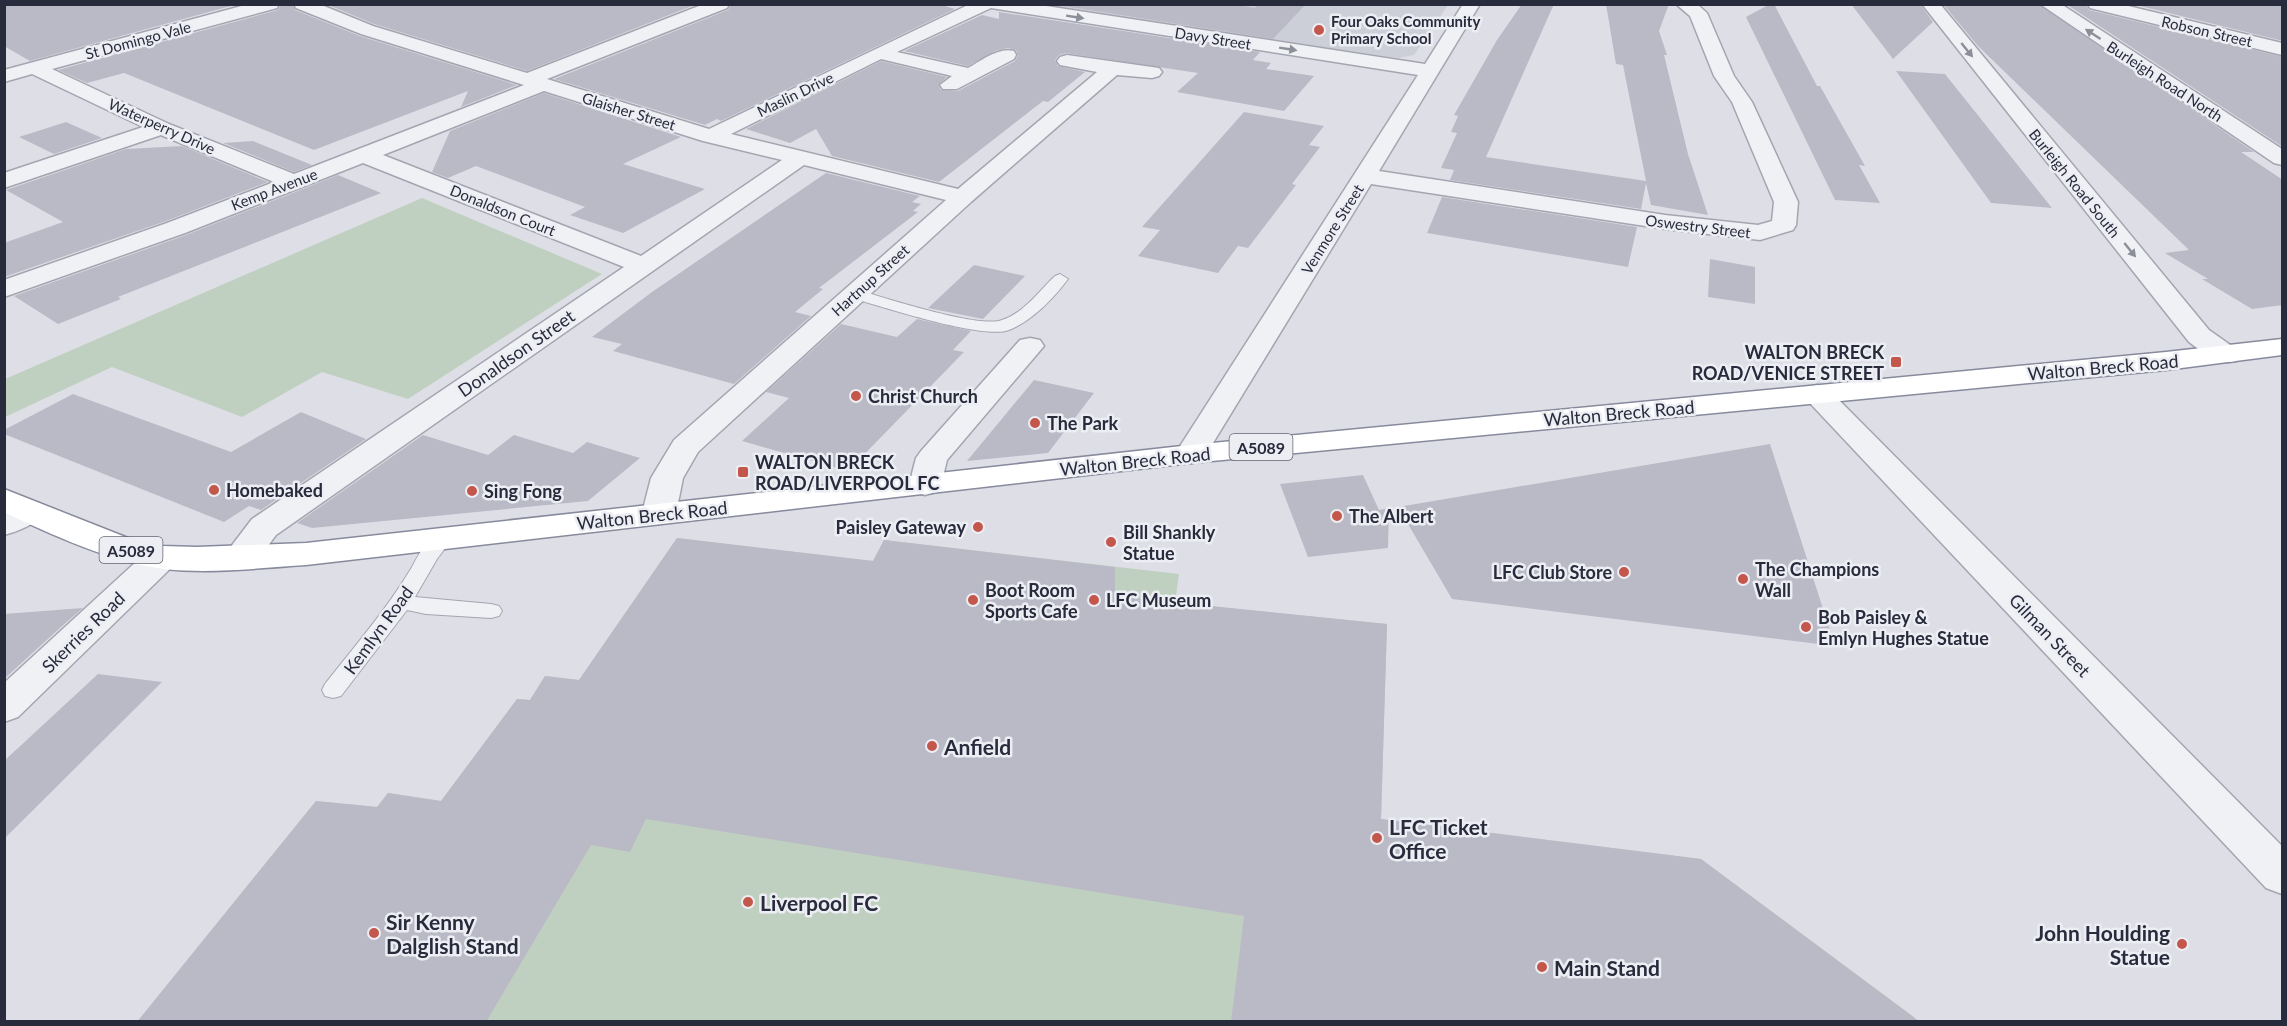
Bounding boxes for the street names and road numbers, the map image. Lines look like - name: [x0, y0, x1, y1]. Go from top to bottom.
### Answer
- street label: Robson Street: [2160, 12, 2255, 50]
- street label: St Domingo Vale: [83, 17, 193, 63]
- street label: Davy Street: [1174, 23, 1253, 53]
- street label: Burleigh Road North: [2104, 37, 2226, 125]
- street label: Maslin Drive: [754, 68, 836, 120]
- street label: Glaisher Street: [580, 88, 678, 134]
- street label: Waterperry Drive: [106, 94, 218, 158]
- street label: Burleigh Road South: [2026, 125, 2124, 241]
- street label: Kemp Avenue: [228, 164, 320, 214]
- street label: Venmore Street: [1297, 180, 1367, 277]
- street label: Donaldson Court: [448, 181, 559, 240]
- street label: Oswestry Street: [1644, 211, 1752, 241]
- street label: Hartnup Street: [828, 240, 913, 319]
- street label: Donaldson Street: [454, 304, 579, 401]
- street label: Walton Breck Road: [2027, 349, 2179, 385]
- street label: Walton Breck Road: [1543, 395, 1695, 431]
- road number: A5089: [1230, 434, 1292, 460]
- street label: Walton Breck Road: [1059, 442, 1211, 480]
- street label: Walton Breck Road: [576, 496, 728, 534]
- road number: A5089: [100, 537, 162, 563]
- street label: Kemlyn Road: [339, 582, 417, 678]
- street label: Skerries Road: [37, 587, 129, 677]
- street label: Gilman Street: [2005, 589, 2096, 682]

